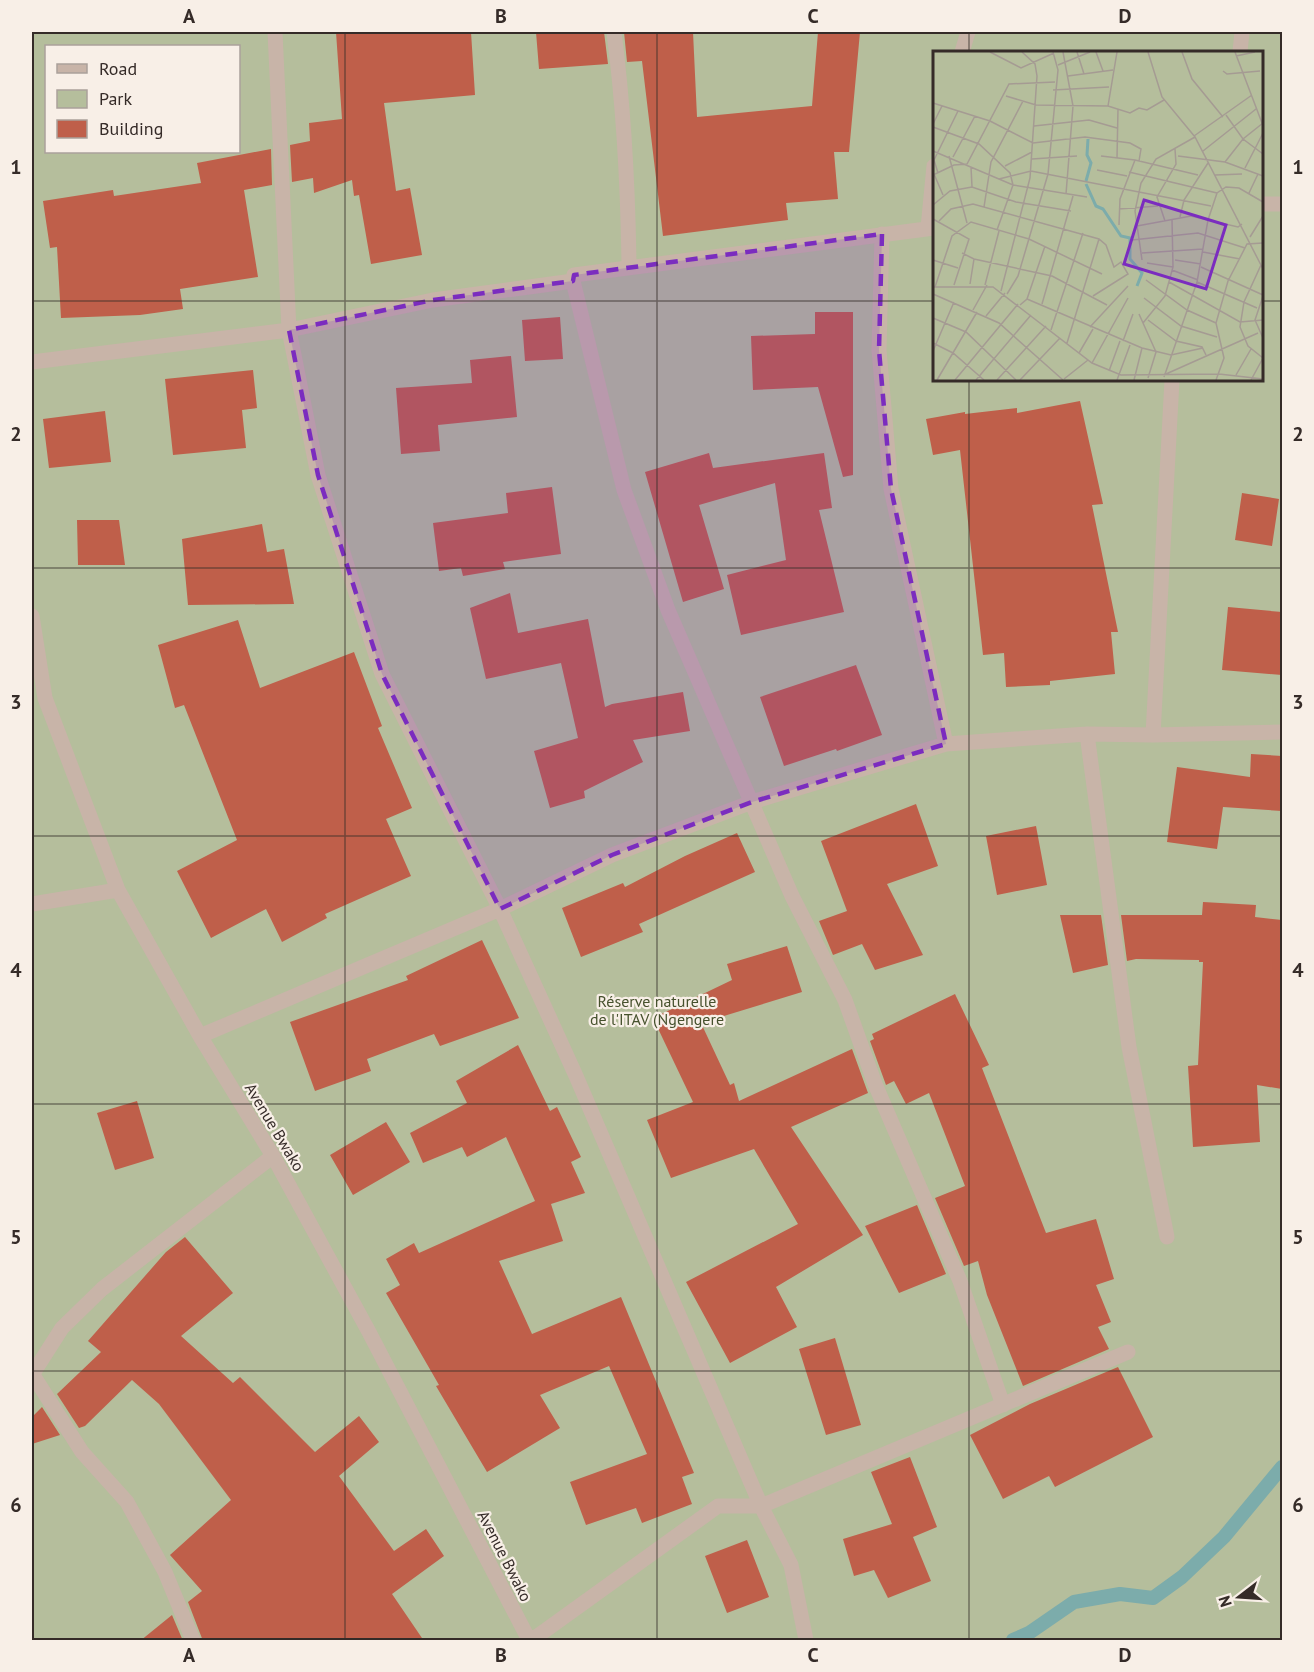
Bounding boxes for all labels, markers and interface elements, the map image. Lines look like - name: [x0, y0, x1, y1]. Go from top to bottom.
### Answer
- text: A: [183, 3, 196, 29]
- text: B: [495, 3, 507, 29]
- text: C: [807, 3, 819, 29]
- text: D: [1119, 3, 1132, 29]
- legend: [45, 45, 240, 153]
- inset map: [933, 51, 1263, 381]
- text: Road: [99, 57, 137, 80]
- text: Park: [99, 87, 132, 110]
- text: Building: [99, 117, 163, 140]
- text: 1: [10, 154, 22, 180]
- text: 1: [1292, 154, 1304, 180]
- text: 2: [10, 421, 22, 447]
- text: 2: [1292, 421, 1304, 447]
- text: 3: [10, 689, 22, 715]
- text: 3: [1292, 689, 1304, 715]
- text: 4: [10, 957, 22, 983]
- text: 4: [1292, 957, 1304, 983]
- park label: Réserve naturelle de l'ITAV (Ngengere: [590, 991, 724, 1029]
- street label: Avenue Bwako: [241, 1079, 309, 1175]
- text: 5: [10, 1224, 22, 1250]
- text: 5: [1292, 1224, 1304, 1250]
- text: 6: [10, 1492, 22, 1518]
- text: 6: [1292, 1492, 1304, 1518]
- street label: Avenue Bwako: [474, 1507, 536, 1605]
- north arrow: [1209, 1567, 1269, 1627]
- text: N: [1214, 1593, 1236, 1609]
- text: A: [183, 1642, 196, 1668]
- text: B: [495, 1642, 507, 1668]
- text: C: [807, 1642, 819, 1668]
- text: D: [1119, 1642, 1132, 1668]

